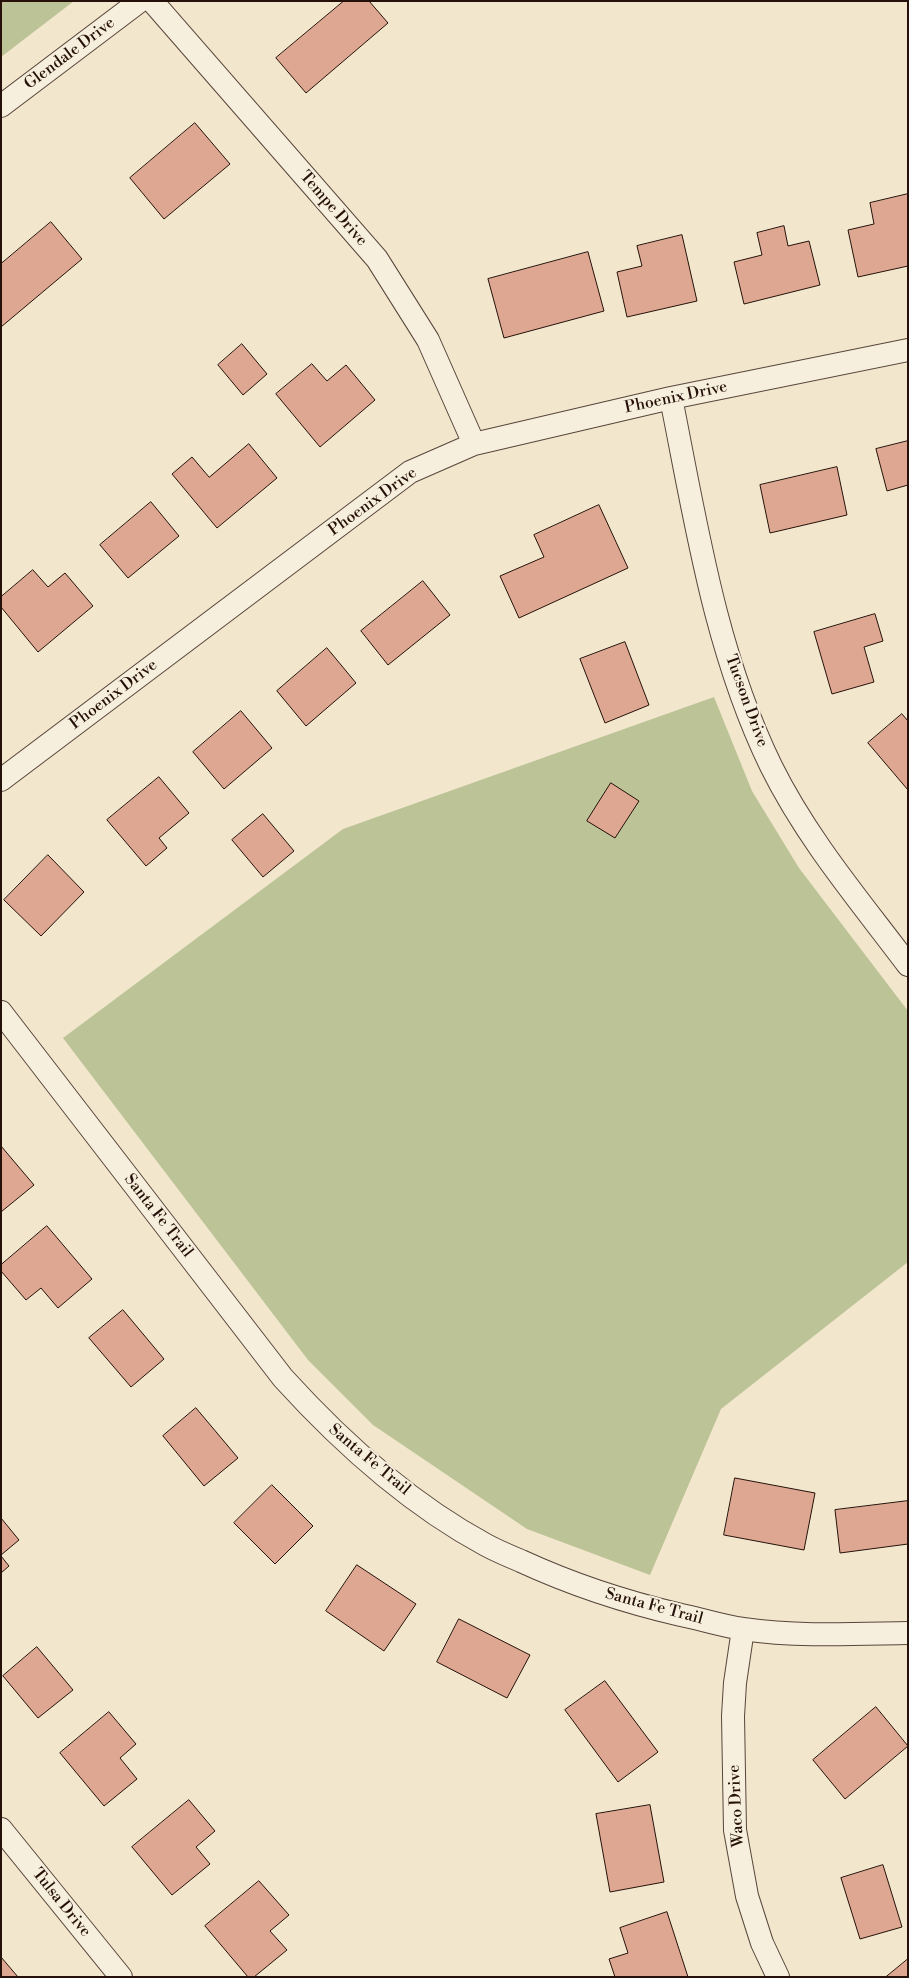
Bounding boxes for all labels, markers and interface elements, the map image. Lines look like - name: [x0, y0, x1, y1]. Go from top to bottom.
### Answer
- street label: Glendale Drive: [21, 14, 119, 94]
- street label: Tempe Drive: [295, 168, 371, 250]
- street label: Phoenix Drive: [623, 378, 729, 418]
- street label: Phoenix Drive: [325, 464, 421, 540]
- street label: Tucson Drive: [720, 652, 772, 750]
- street label: Phoenix Drive: [66, 656, 162, 734]
- street label: Santa Fe Trail: [120, 1171, 196, 1261]
- street label: Santa Fe Trail: [324, 1420, 414, 1500]
- street label: Santa Fe Trail: [603, 1585, 705, 1629]
- street label: Waco Drive: [725, 1764, 749, 1848]
- street label: Tulsa Drive: [27, 1865, 95, 1941]

